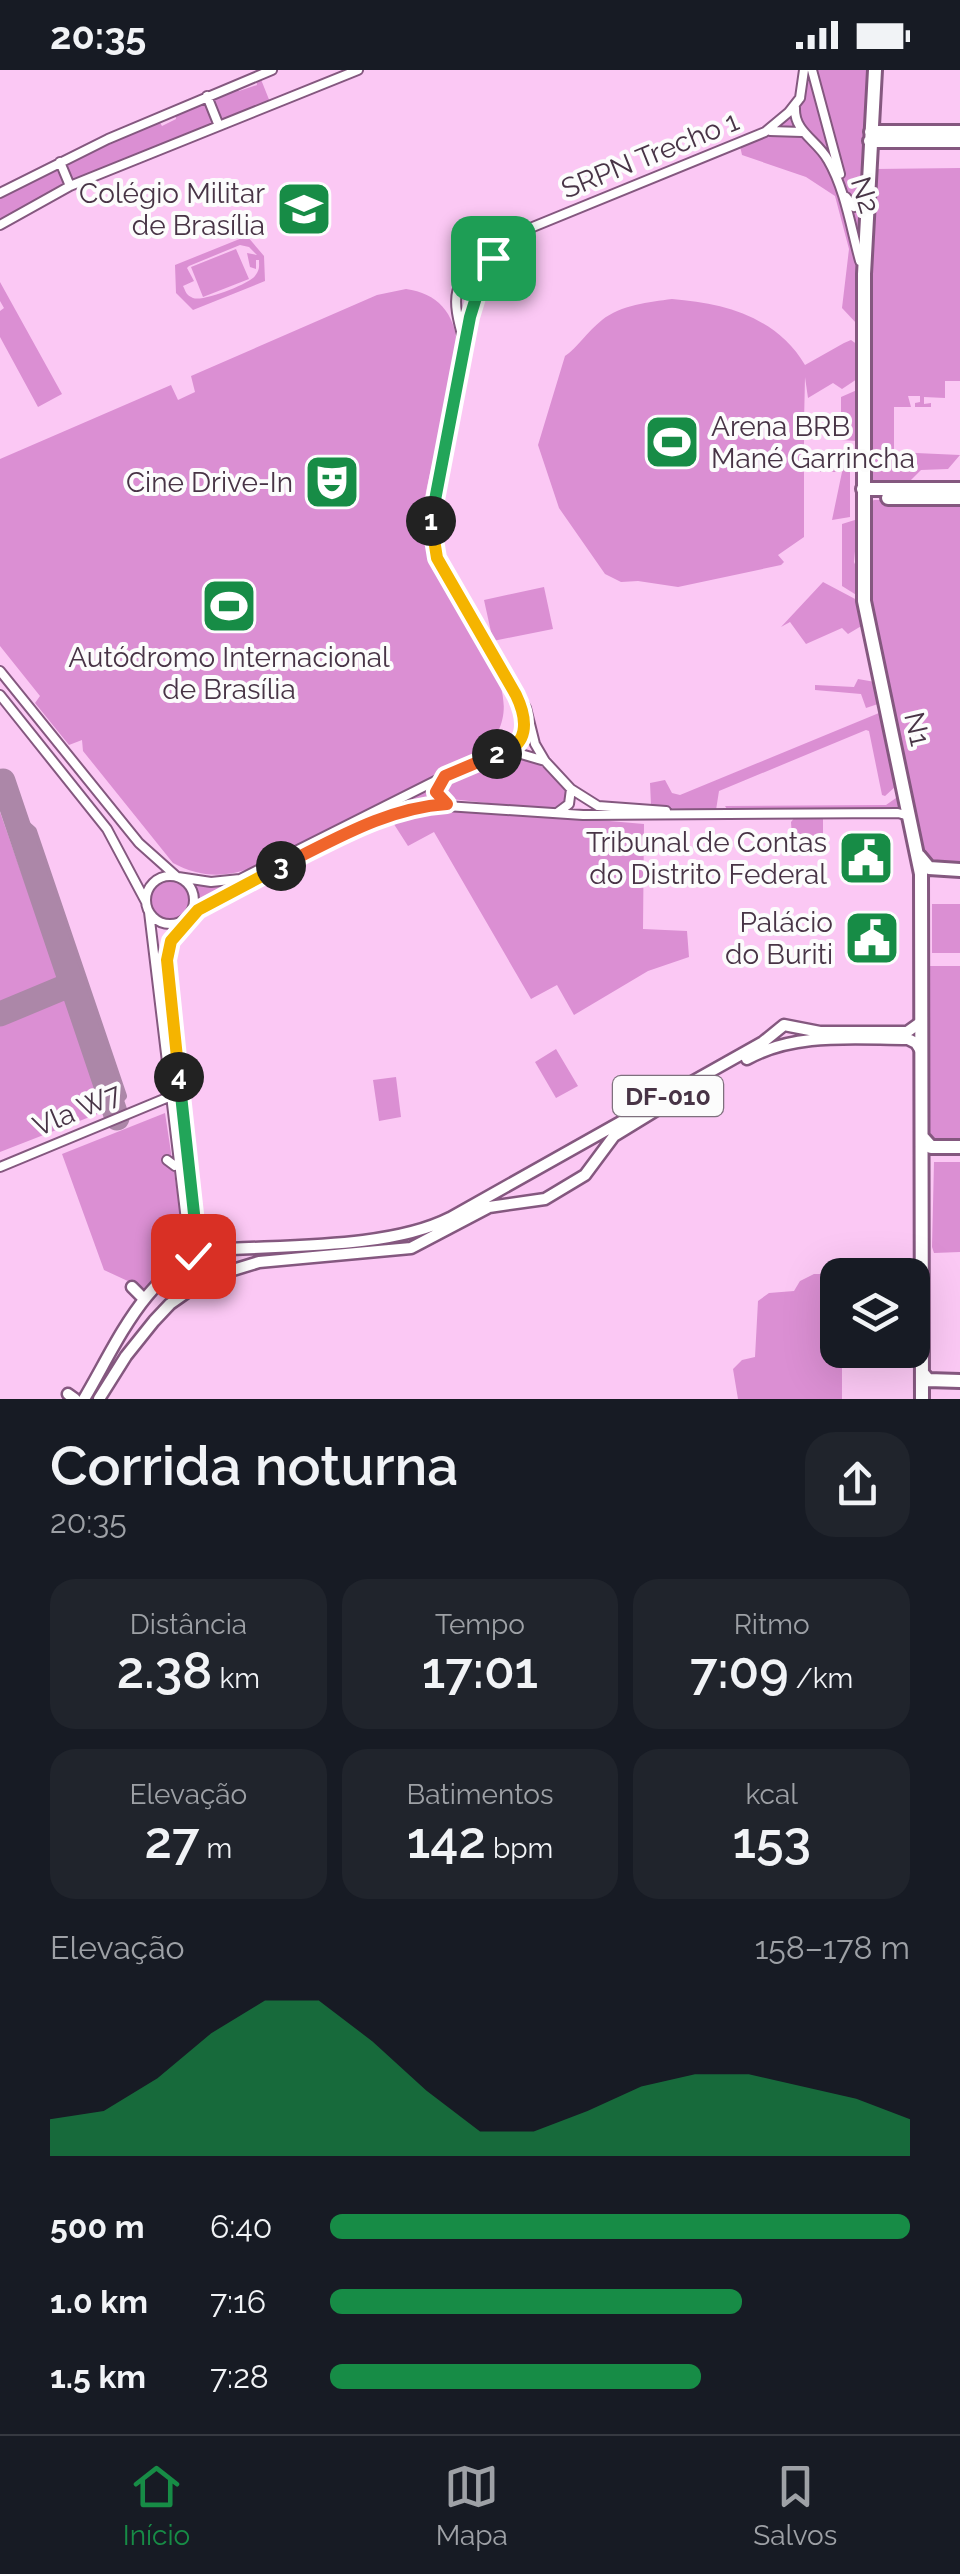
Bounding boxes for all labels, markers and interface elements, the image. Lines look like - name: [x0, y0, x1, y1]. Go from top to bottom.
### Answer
- text: 20:35: [50, 13, 146, 58]
- street label: SRPN Trecho 1: [556, 104, 744, 206]
- street label: N2: [844, 173, 886, 217]
- place label: Colégio Militar de Brasília: [79, 177, 265, 242]
- school or university icon: Colégio Militar de Brasília: [274, 179, 334, 239]
- pin: [451, 216, 536, 301]
- icon: arrive: [466, 231, 521, 286]
- place label: Arena BRB Mané Garrincha: [711, 410, 915, 475]
- sports icon: Arena BRB Mané Garrincha: [642, 412, 702, 472]
- theatre icon: Cine Drive-In: [302, 452, 362, 512]
- place label: Cine Drive-In: [126, 466, 293, 499]
- pin: 1: [406, 496, 456, 546]
- text: 1: [424, 504, 438, 537]
- sports icon: Autódromo Internacional de Brasília: [199, 576, 259, 636]
- place label: Autódromo Internacional de Brasília: [68, 641, 390, 706]
- street label: N1: [897, 709, 937, 749]
- pin: 2: [472, 729, 522, 779]
- text: 2: [489, 737, 505, 770]
- place label: Tribunal de Contas do Distrito Federal: [586, 826, 827, 891]
- public building icon: Tribunal de Contas do Distrito Federal: [836, 828, 896, 888]
- pin: 3: [256, 841, 306, 891]
- text: 3: [273, 849, 289, 882]
- place label: Palácio do Buriti: [725, 906, 833, 971]
- public building icon: Palácio do Buriti: [842, 908, 902, 968]
- pin: 4: [154, 1052, 204, 1102]
- text: 4: [171, 1060, 187, 1093]
- road number: DF-010: [613, 1076, 723, 1116]
- street label: Vla W7: [28, 1077, 126, 1143]
- pin: [151, 1214, 236, 1299]
- icon: check: [166, 1229, 221, 1284]
- map controls: [820, 1258, 930, 1368]
- button: layers: [820, 1258, 930, 1368]
- button: share: [805, 1432, 910, 1537]
- text: Corrida noturna: [50, 1433, 458, 1498]
- text: 20:35: [50, 1503, 127, 1540]
- text: Distância: [130, 1608, 247, 1641]
- text: Tempo: [435, 1608, 525, 1641]
- text: Ritmo: [734, 1608, 810, 1641]
- text: 2.38: [117, 1641, 212, 1700]
- text: 17:01: [422, 1641, 538, 1700]
- text: 7:09: [690, 1641, 789, 1700]
- text: km: [212, 1662, 260, 1695]
- text: /km: [789, 1662, 853, 1695]
- text: Elevação: [129, 1778, 247, 1811]
- text: Batimentos: [407, 1778, 553, 1811]
- text: kcal: [745, 1778, 798, 1811]
- text: 27: [144, 1811, 199, 1870]
- text: 142: [407, 1811, 486, 1870]
- text: 153: [732, 1811, 811, 1870]
- text: m: [199, 1832, 232, 1865]
- text: bpm: [486, 1832, 553, 1865]
- text: Elevação: [50, 1929, 185, 1966]
- text: 158–178 m: [755, 1929, 910, 1966]
- text: 500 m: [50, 2208, 145, 2245]
- text: 6:40: [210, 2208, 272, 2245]
- text: 1.0 km: [50, 2283, 148, 2320]
- text: 7:16: [210, 2283, 266, 2320]
- text: 1.5 km: [50, 2358, 146, 2395]
- text: 7:28: [210, 2358, 269, 2395]
- tab: Início: [123, 2459, 190, 2552]
- tab: Mapa: [436, 2459, 508, 2552]
- tab: Salvos: [753, 2459, 837, 2552]

